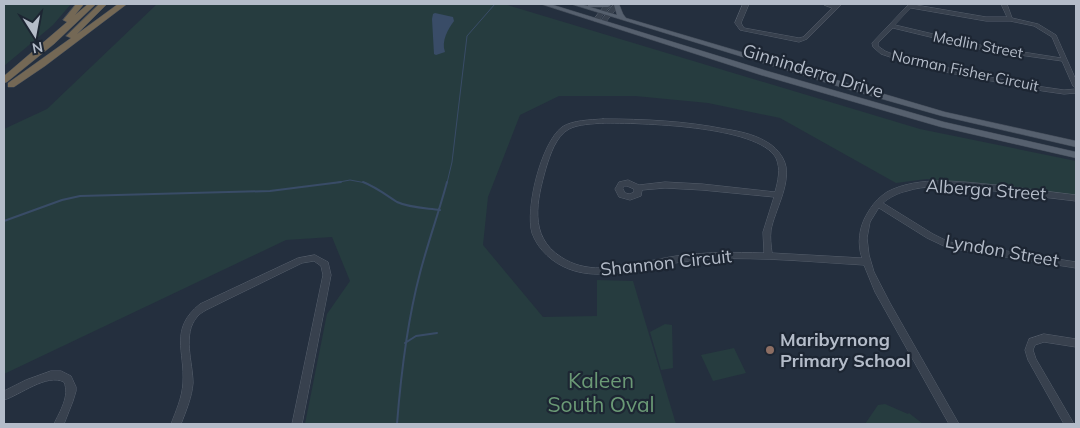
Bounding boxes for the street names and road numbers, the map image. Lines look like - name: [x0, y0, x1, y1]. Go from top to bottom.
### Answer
- street label: Medlin Street: [931, 26, 1025, 63]
- street label: Ginninderra Drive: [740, 38, 886, 103]
- street label: Norman Fisher Circuit: [890, 46, 1040, 95]
- street label: Alberga Street: [925, 174, 1047, 205]
- street label: Lyndon Street: [943, 229, 1061, 272]
- street label: Shannon Circuit: [599, 244, 733, 281]

